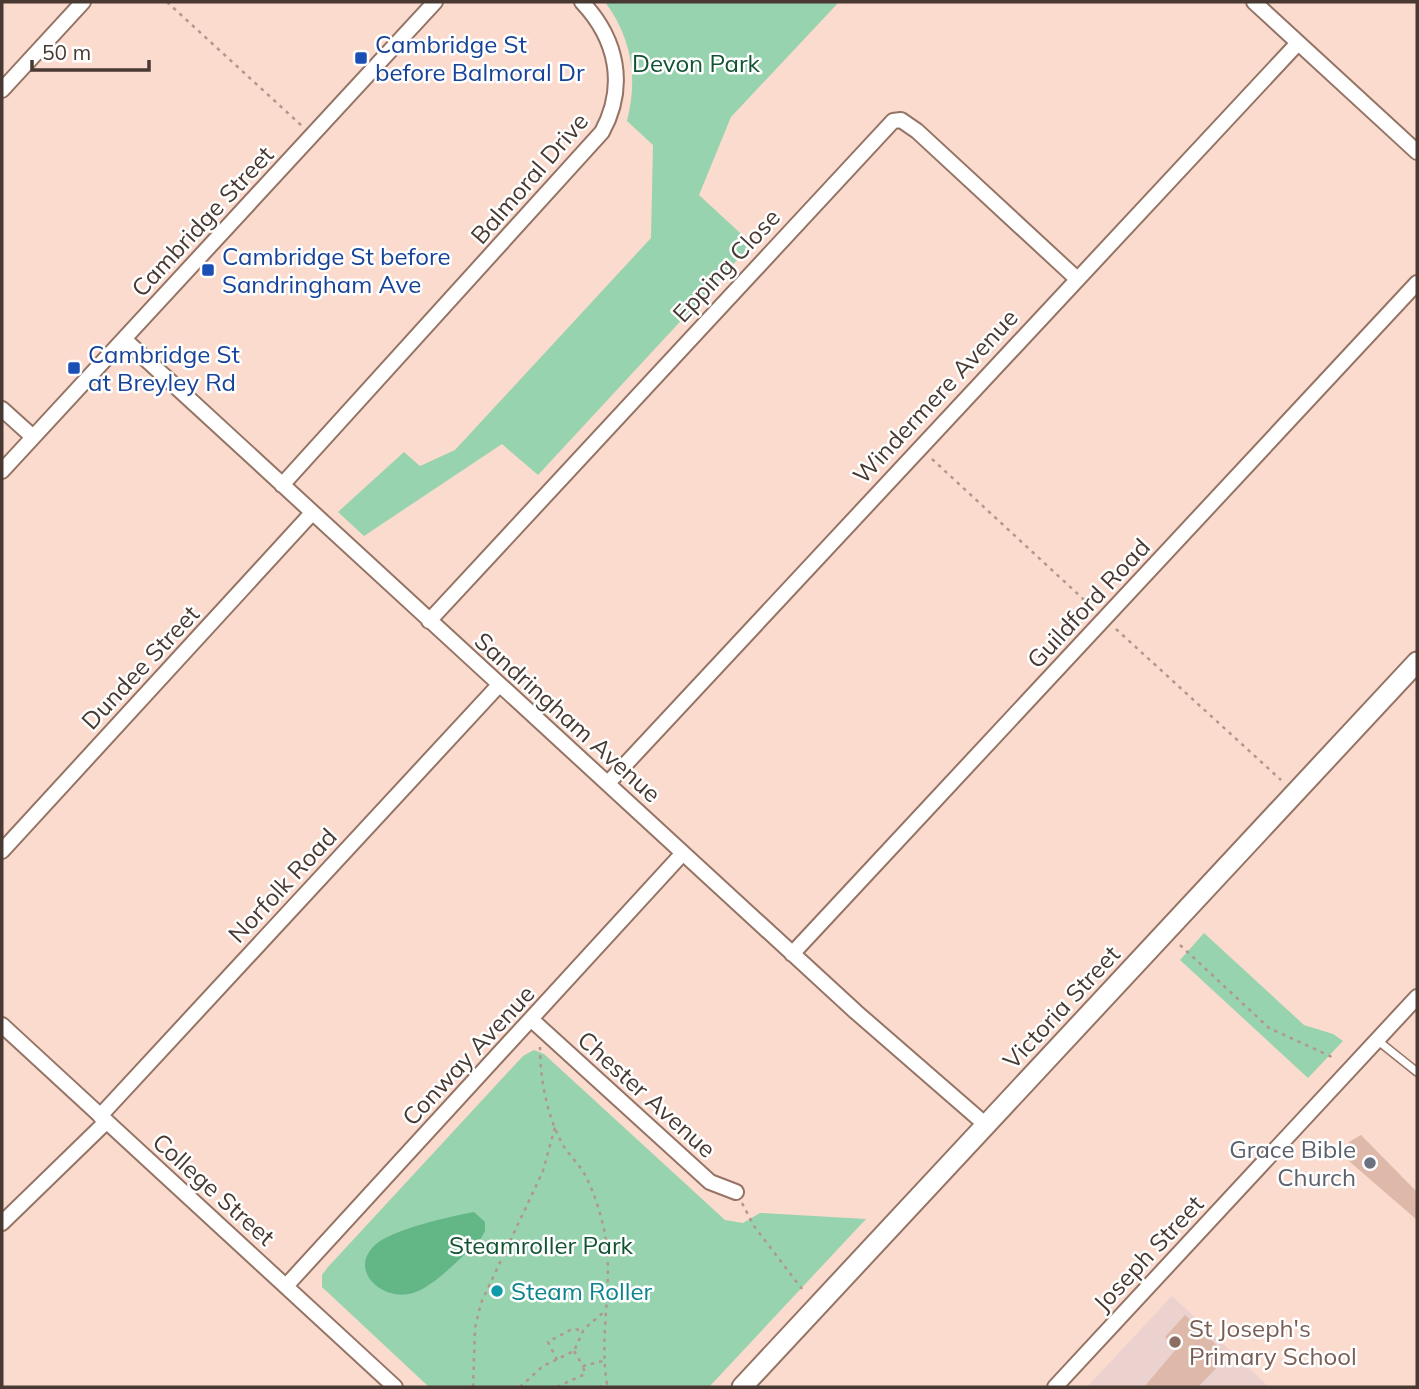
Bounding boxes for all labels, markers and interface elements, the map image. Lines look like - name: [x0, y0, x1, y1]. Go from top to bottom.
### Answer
- scale bar: [32, 28, 149, 72]
- place label: Cambridge St before Balmoral Dr: [375, 29, 585, 87]
- text: 50 m: [42, 39, 91, 65]
- park label: Devon Park: [632, 48, 761, 78]
- marker: Cambridge St before Balmoral Dr: [353, 50, 369, 66]
- street label: Balmoral Drive: [464, 106, 594, 250]
- street label: Cambridge Street: [125, 140, 279, 302]
- street label: Epping Close: [666, 202, 786, 328]
- place label: Cambridge St before Sandringham Ave: [222, 241, 451, 299]
- marker: Cambridge St before Sandringham Ave: [200, 262, 216, 278]
- street label: Windermere Avenue: [846, 302, 1024, 490]
- place label: Cambridge St at Breyley Rd: [88, 339, 240, 397]
- marker: Cambridge St at Breyley Rd: [66, 360, 82, 376]
- street label: Guildford Road: [1020, 532, 1156, 674]
- street label: Dundee Street: [75, 599, 205, 735]
- street label: Sandringham Avenue: [469, 625, 667, 809]
- street label: Norfolk Road: [221, 822, 343, 948]
- street label: Victoria Street: [996, 939, 1126, 1075]
- street label: Conway Avenue: [395, 979, 541, 1131]
- street label: Chester Avenue: [572, 1024, 722, 1164]
- street label: College Street: [147, 1126, 281, 1252]
- place label: Grace Bible Church: [1229, 1134, 1356, 1192]
- marker: Grace Bible Church: [1362, 1155, 1378, 1171]
- street label: Joseph Street: [1087, 1189, 1209, 1317]
- park label: Steamroller Park: [449, 1230, 634, 1260]
- place label: Steam Roller: [511, 1276, 652, 1306]
- marker: Steam Roller: [489, 1283, 505, 1299]
- place label: St Joseph's Primary School: [1189, 1313, 1357, 1371]
- marker: St Joseph's Primary School: [1167, 1334, 1183, 1350]

